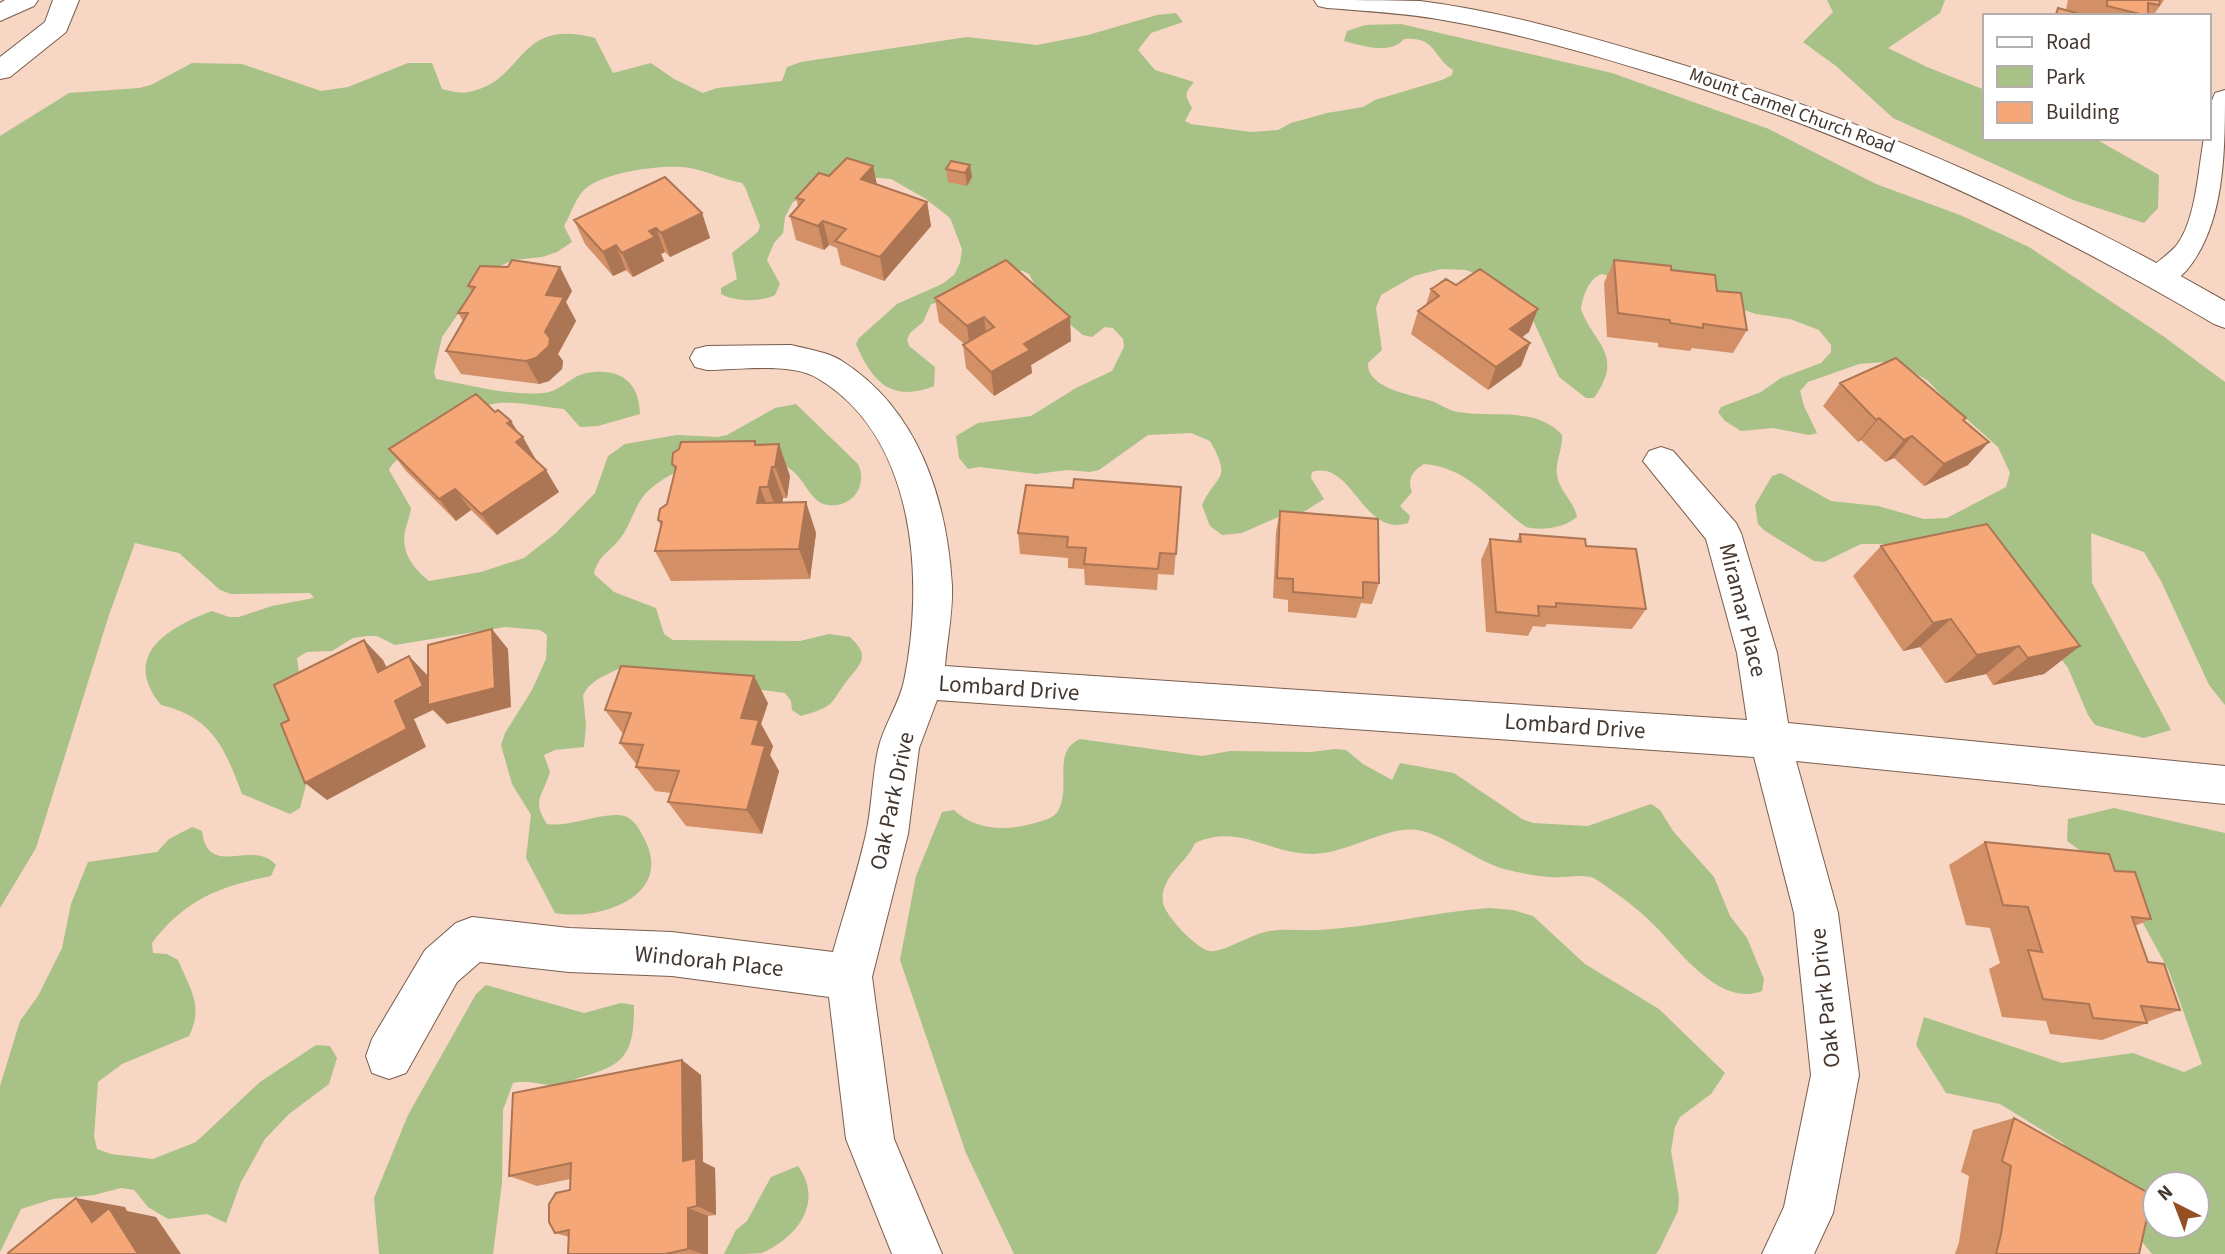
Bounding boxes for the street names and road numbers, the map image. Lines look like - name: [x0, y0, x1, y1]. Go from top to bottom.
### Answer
- street label: Mount Carmel Church Road: [1685, 61, 1899, 161]
- street label: Miramar Place: [1710, 540, 1776, 680]
- street label: Lombard Drive: [937, 667, 1081, 709]
- street label: Lombard Drive: [1503, 705, 1647, 747]
- street label: Oak Park Drive: [861, 729, 923, 873]
- street label: Oak Park Drive: [1801, 927, 1849, 1069]
- street label: Windorah Place: [633, 937, 785, 985]

